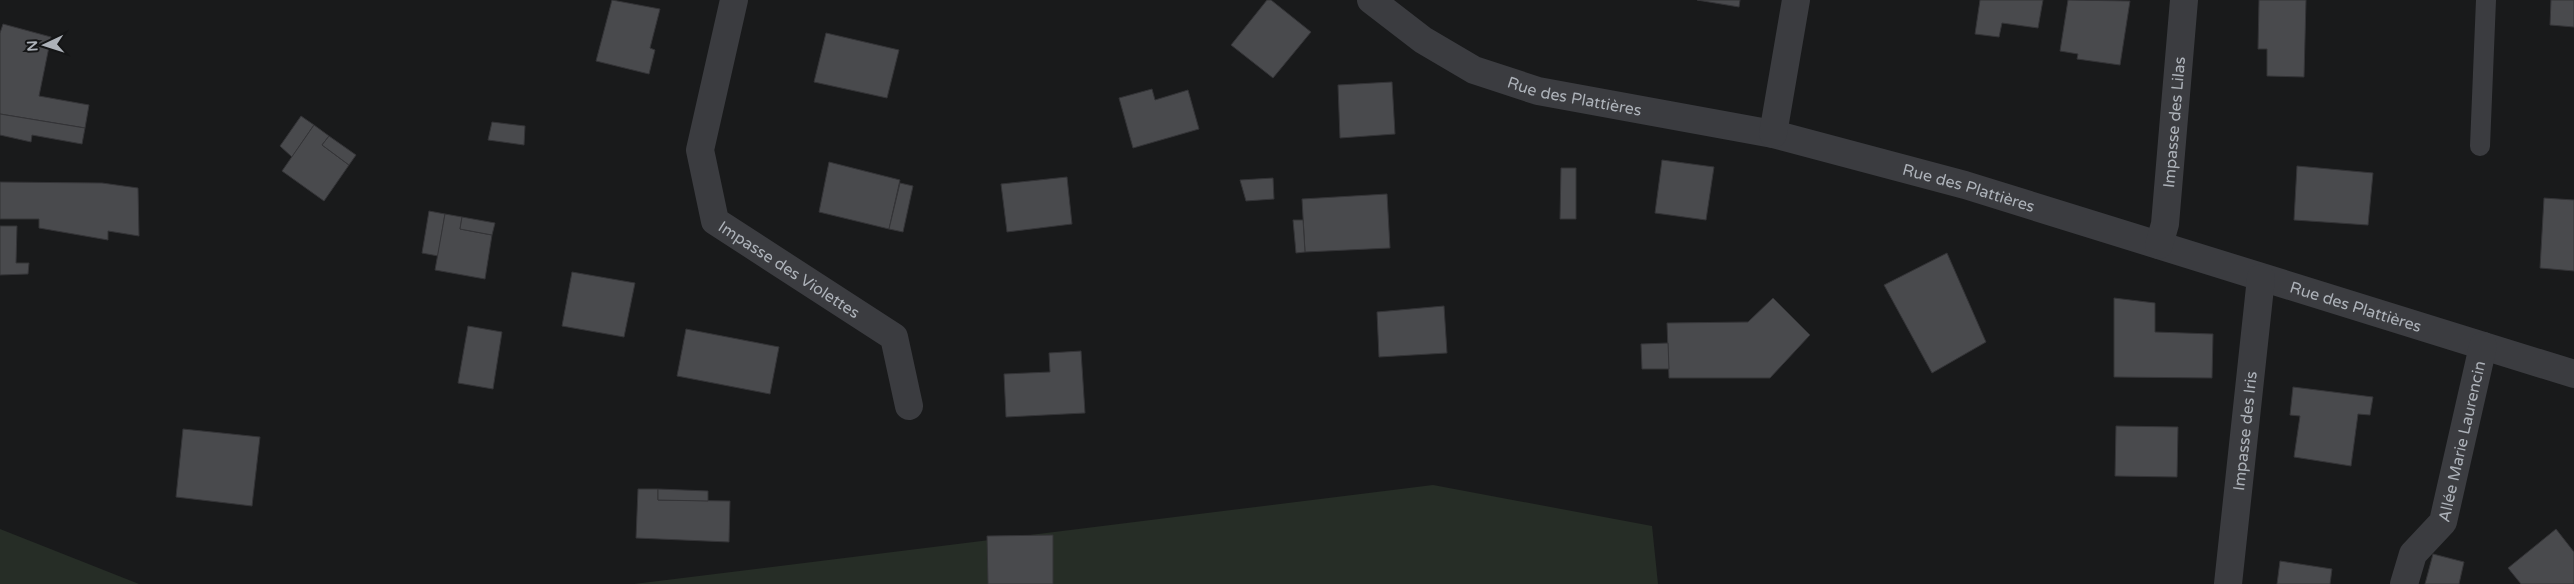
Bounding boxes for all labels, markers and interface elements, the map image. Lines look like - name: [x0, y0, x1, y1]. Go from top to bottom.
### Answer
- north arrow: [20, 20, 70, 70]
- text: N: [24, 40, 41, 52]
- street label: Impasse des Lilas: [2159, 56, 2190, 189]
- street label: Rue des Plattières: [1505, 73, 1643, 121]
- street label: Rue des Plattières: [1900, 160, 2037, 217]
- street label: Impasse des Violettes: [714, 217, 863, 323]
- street label: Rue des Plattières: [2287, 277, 2424, 337]
- street label: Allée Marie Laurencin: [2434, 359, 2490, 524]
- street label: Impasse des Iris: [2229, 370, 2262, 492]

